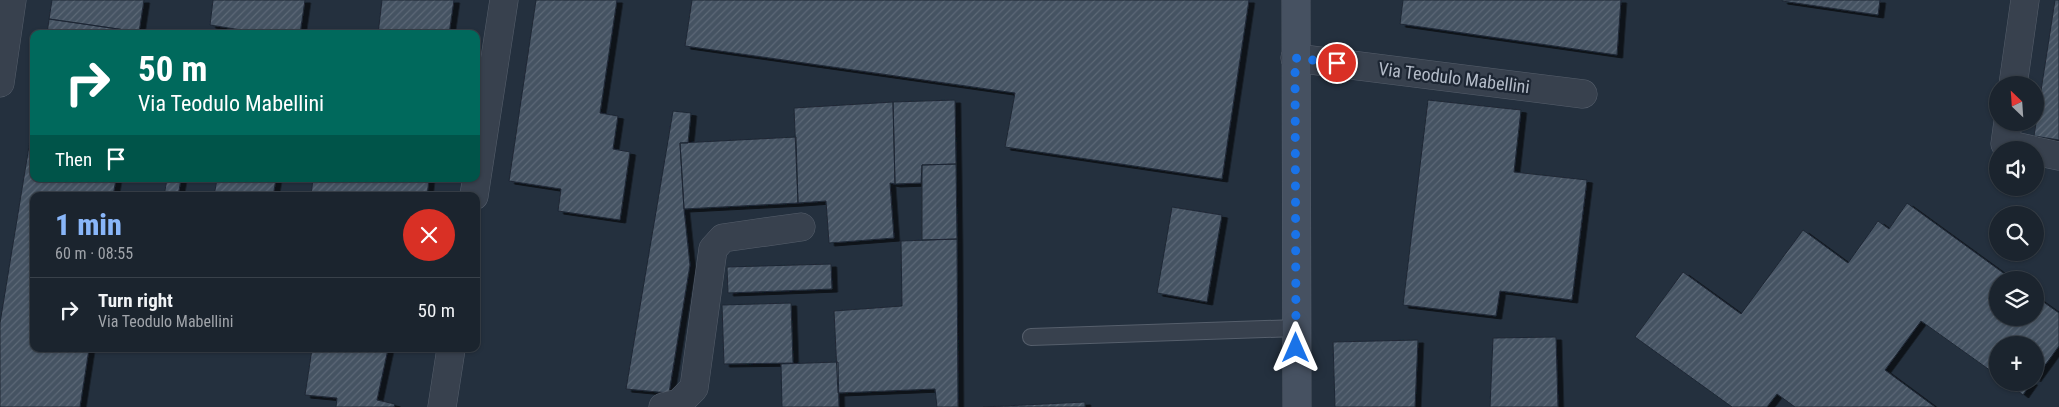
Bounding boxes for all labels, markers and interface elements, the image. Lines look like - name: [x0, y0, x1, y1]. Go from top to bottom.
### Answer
- pin: [1316, 42, 1358, 84]
- text: 50 m: [138, 49, 207, 90]
- icon: arrive: [1323, 49, 1351, 77]
- icon: right: [55, 50, 120, 115]
- street label: Via Teodulo Mabellini: [1377, 58, 1531, 97]
- north arrow: [1989, 76, 2044, 131]
- map controls: [1989, 76, 2044, 391]
- text: Via Teodulo Mabellini: [138, 91, 324, 116]
- button: sound: [1989, 141, 2044, 196]
- icon: arrive: [102, 145, 130, 173]
- text: Then: [55, 148, 92, 171]
- button: search: [1989, 206, 2044, 261]
- text: 1 min: [55, 207, 122, 242]
- button: close: [403, 209, 455, 261]
- text: 60 m · 08:55: [55, 244, 133, 263]
- button: layers: [1989, 271, 2044, 326]
- text: Turn right: [98, 289, 173, 312]
- icon: right: [55, 296, 83, 324]
- text: 50 m: [418, 299, 455, 322]
- text: Via Teodulo Mabellini: [98, 312, 233, 331]
- position arrow: [1269, 321, 1321, 373]
- button: +: [1989, 336, 2044, 391]

